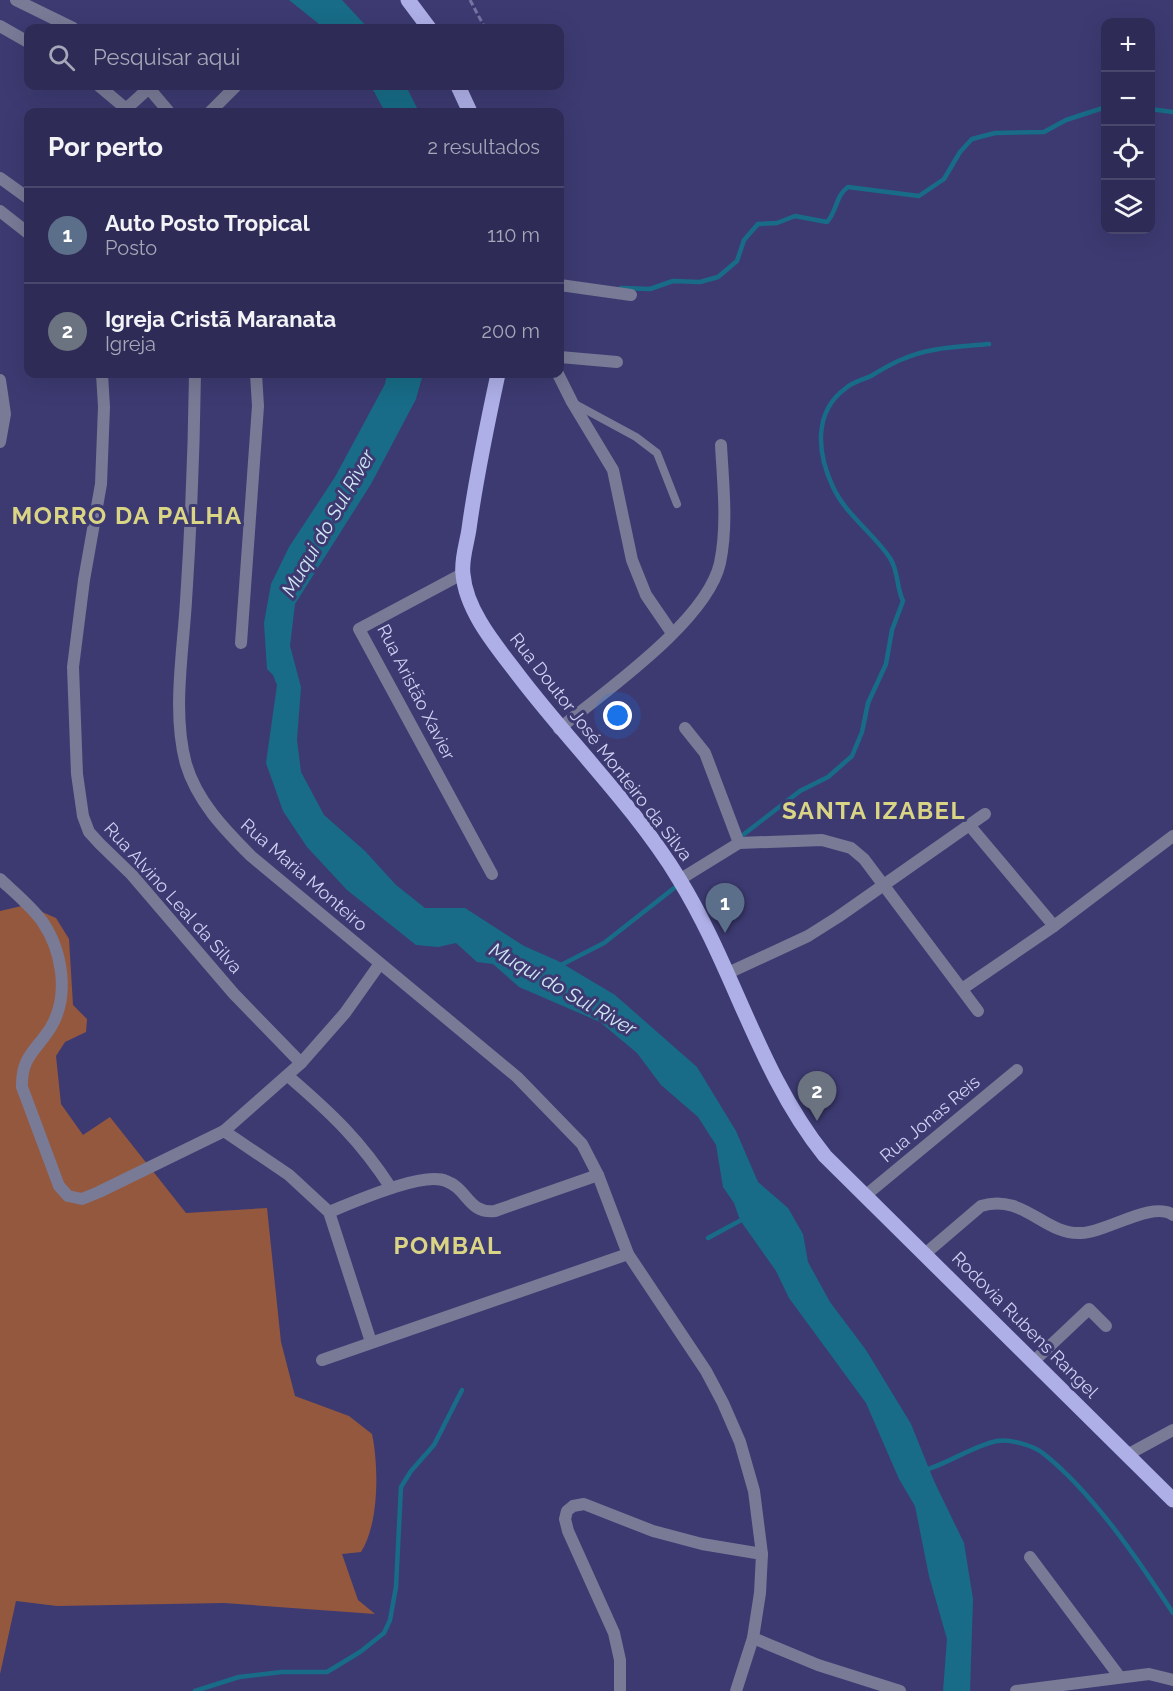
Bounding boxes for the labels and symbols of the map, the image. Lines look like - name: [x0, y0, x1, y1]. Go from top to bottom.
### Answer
- water label: Muqui do Sul River: [276, 444, 380, 601]
- district label: MORRO DA PALHA: [11, 501, 243, 530]
- street label: Rua Aristão Xavier: [373, 620, 460, 764]
- street label: Rua Doutor José Monteiro da Silva: [506, 629, 697, 865]
- your location: [603, 701, 632, 730]
- district label: SANTA IZABEL: [782, 796, 966, 825]
- street label: Rua Maria Monteiro: [237, 814, 372, 935]
- street label: Rua Alvino Leal da Silva: [100, 818, 247, 978]
- pin: 1: [706, 884, 744, 933]
- water label: Muqui do Sul River: [485, 937, 642, 1041]
- street label: Rua Jonas Reis: [876, 1071, 984, 1166]
- pin: 2: [798, 1072, 836, 1121]
- district label: POMBAL: [394, 1231, 502, 1260]
- street label: Rodovia Rubens Rangel: [948, 1247, 1103, 1402]

